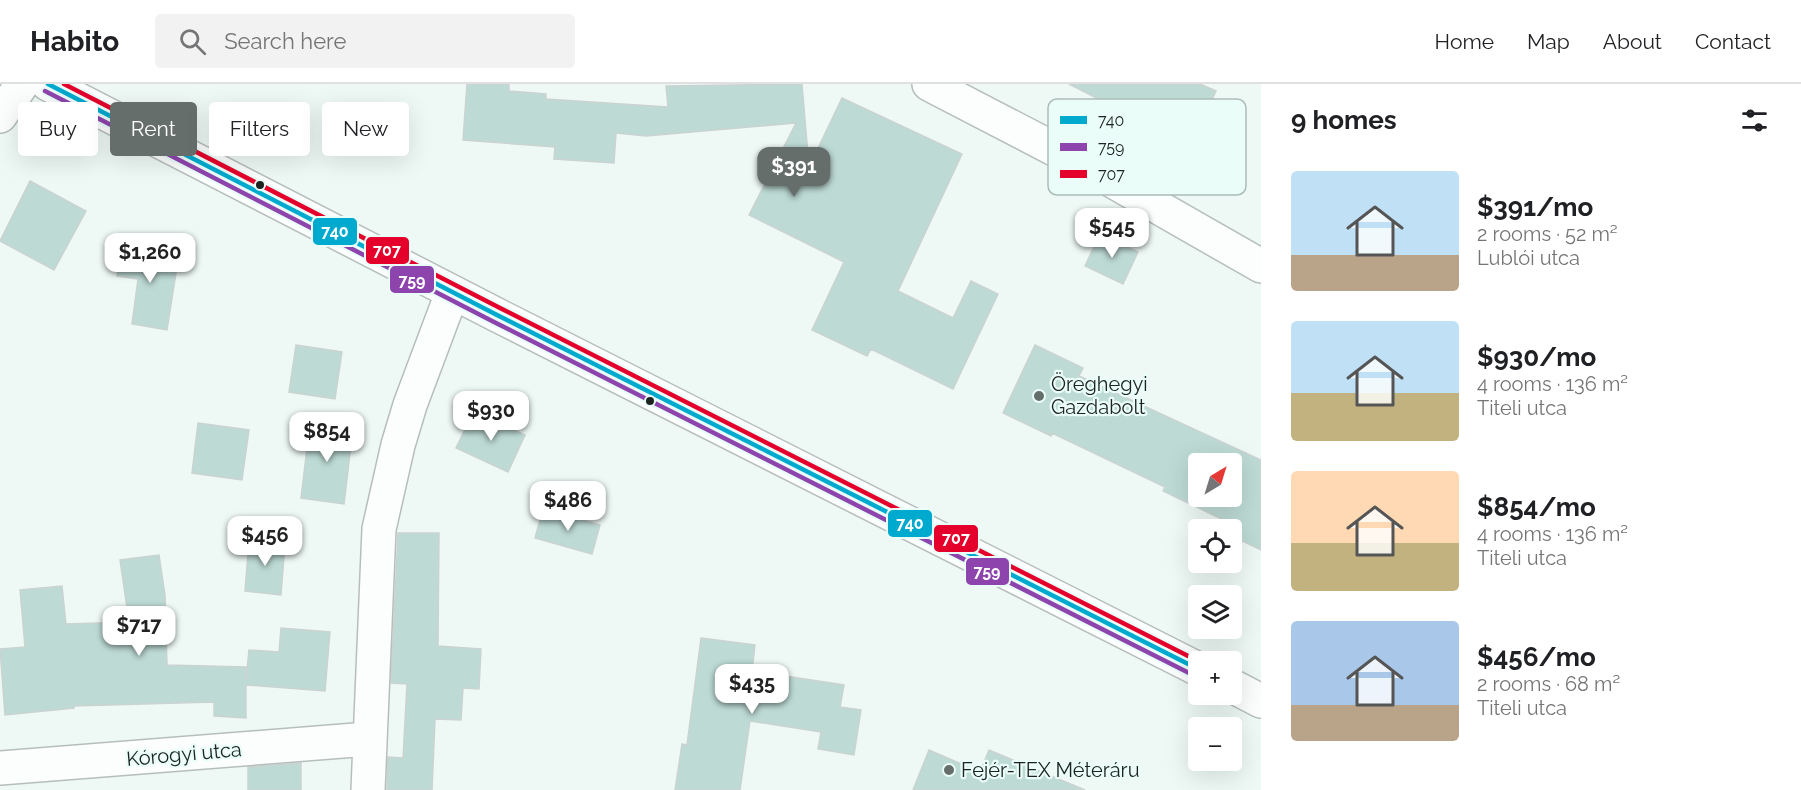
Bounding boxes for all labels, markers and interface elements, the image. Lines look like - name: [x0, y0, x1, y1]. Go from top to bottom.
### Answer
- search box: [155, 14, 575, 68]
- text: Habito: [30, 25, 119, 58]
- icon: search: [176, 25, 209, 58]
- text: Search here: [224, 28, 346, 54]
- text: Home: [1435, 29, 1494, 54]
- text: Map: [1527, 29, 1570, 54]
- text: About: [1603, 29, 1662, 54]
- text: Contact: [1695, 29, 1771, 54]
- legend: [1048, 99, 1246, 195]
- chip: Buy: [18, 102, 98, 156]
- chip: Rent: [110, 102, 197, 156]
- chip: Filters: [209, 102, 310, 156]
- chip: New: [322, 102, 409, 156]
- icon: filters: [1738, 104, 1771, 137]
- text: 9 homes: [1291, 105, 1397, 135]
- text: 740: [1098, 111, 1124, 130]
- text: 759: [1098, 138, 1124, 157]
- pin: $391: [758, 147, 830, 198]
- text: $391: [771, 154, 817, 178]
- text: 707: [1098, 165, 1125, 184]
- unlabelled marker: [254, 179, 266, 191]
- text: $391/mo: [1477, 192, 1593, 222]
- icon: home: [1339, 195, 1411, 267]
- pin: $545: [1076, 208, 1148, 259]
- text: $545: [1089, 215, 1135, 239]
- line badge: 740: [312, 217, 358, 246]
- text: 740: [321, 222, 349, 241]
- text: 2 rooms · 52 m²: [1477, 222, 1618, 246]
- pin: $1,260: [101, 233, 199, 284]
- line badge: 707: [365, 236, 410, 265]
- text: $1,260: [119, 240, 181, 264]
- text: 707: [373, 241, 401, 260]
- text: Lublói utca: [1477, 246, 1580, 270]
- line badge: 759: [389, 265, 435, 294]
- text: 759: [398, 271, 426, 290]
- text: $930/mo: [1477, 342, 1596, 372]
- icon: home: [1339, 345, 1411, 417]
- place label: Öreghegyi Gazdabolt: [1051, 372, 1148, 419]
- text: 4 rooms · 136 m²: [1477, 372, 1628, 396]
- marker: Öreghegyi Gazdabolt: [1032, 389, 1046, 403]
- pin: $930: [455, 391, 527, 442]
- unlabelled marker: [644, 395, 656, 407]
- text: Titeli utca: [1477, 396, 1567, 420]
- text: $930: [467, 398, 515, 422]
- pin: $854: [291, 412, 363, 463]
- text: $854: [303, 419, 351, 443]
- north arrow: [1188, 453, 1242, 507]
- map controls: [1188, 453, 1242, 771]
- pin: $486: [532, 481, 604, 532]
- text: $486: [544, 488, 592, 512]
- text: $854/mo: [1477, 492, 1596, 522]
- icon: home: [1339, 495, 1411, 567]
- line badge: 740: [887, 509, 933, 538]
- text: 740: [896, 514, 924, 533]
- pin: $456: [229, 516, 301, 567]
- button: locate: [1188, 519, 1242, 573]
- text: 4 rooms · 136 m²: [1477, 522, 1628, 546]
- text: $456: [241, 523, 289, 547]
- line badge: 707: [933, 524, 979, 553]
- text: 707: [942, 529, 970, 548]
- text: Titeli utca: [1477, 546, 1567, 570]
- line badge: 759: [965, 557, 1010, 586]
- text: 759: [973, 562, 1001, 581]
- button: layers: [1188, 585, 1242, 639]
- pin: $717: [103, 606, 175, 657]
- text: $717: [117, 613, 162, 637]
- text: $456/mo: [1477, 642, 1596, 672]
- icon: home: [1339, 645, 1411, 717]
- button: +: [1188, 651, 1242, 705]
- pin: $435: [716, 664, 788, 715]
- text: $435: [729, 671, 775, 695]
- text: 2 rooms · 68 m²: [1477, 672, 1620, 696]
- text: Titeli utca: [1477, 696, 1567, 720]
- button: −: [1188, 717, 1242, 771]
- street label: Kórogyi utca: [125, 737, 243, 771]
- place label: Fejér-TEX Méteráru: [961, 758, 1140, 782]
- marker: Fejér-TEX Méteráru: [942, 763, 956, 777]

